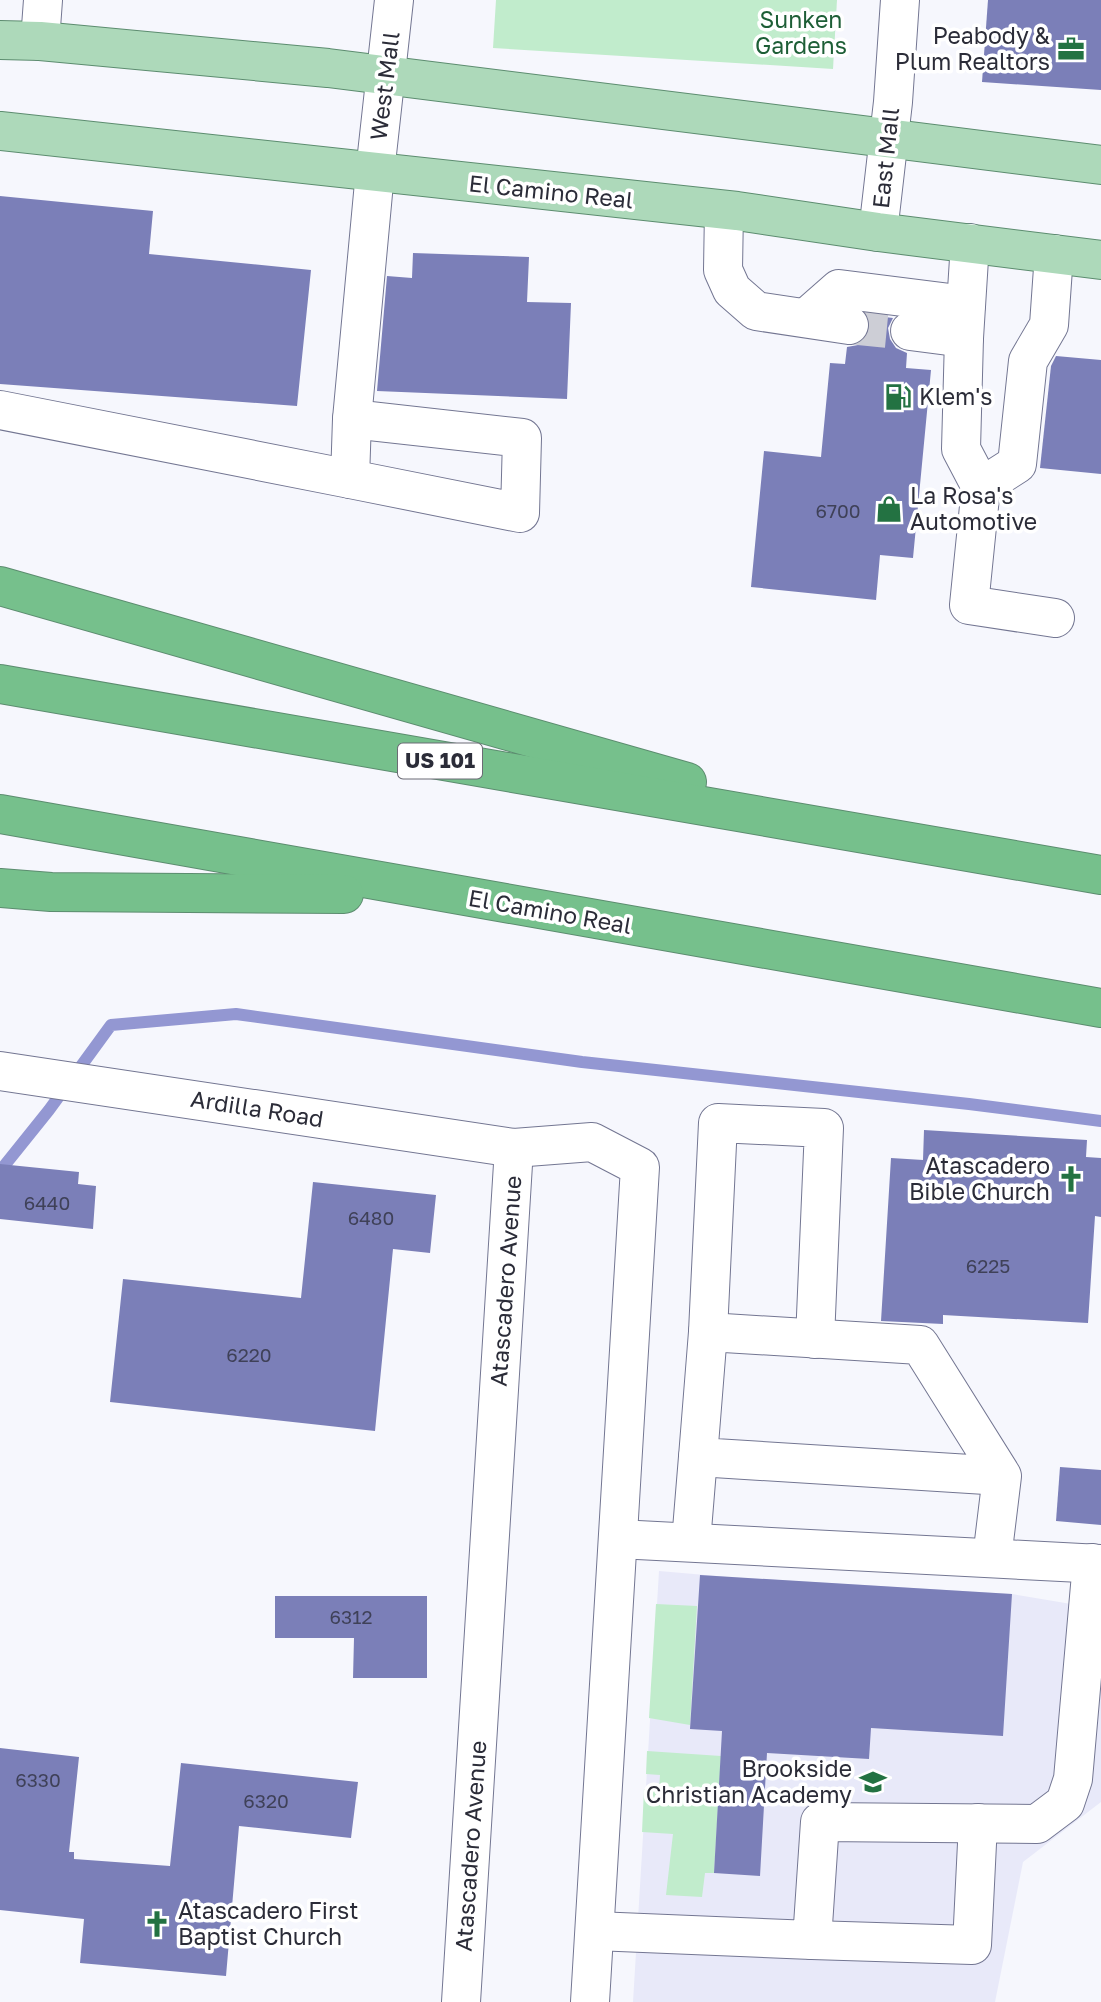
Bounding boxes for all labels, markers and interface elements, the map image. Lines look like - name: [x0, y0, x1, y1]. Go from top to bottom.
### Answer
- park label: Sunken Gardens: [755, 5, 847, 59]
- place label: Peabody & Plum Realtors: [895, 21, 1051, 75]
- street label: West Mall: [363, 30, 405, 142]
- office icon: Peabody & Plum Realtors: [1056, 34, 1086, 64]
- street label: East Mall: [866, 106, 904, 210]
- street label: El Camino Real: [468, 168, 635, 214]
- fuel station icon: Klem's: [883, 382, 913, 412]
- place label: Klem's: [919, 382, 993, 410]
- place label: La Rosa's Automotive: [910, 481, 1037, 535]
- shop icon: La Rosa's Automotive: [874, 494, 904, 524]
- house number: 6700: [815, 499, 861, 522]
- road number: US 101: [398, 744, 482, 778]
- street label: El Camino Real: [466, 883, 634, 939]
- street label: Ardilla Road: [189, 1084, 326, 1132]
- place label: Atascadero Bible Church: [909, 1151, 1050, 1205]
- church icon: Atascadero Bible Church: [1056, 1164, 1086, 1194]
- street label: Atascadero Avenue: [484, 1175, 526, 1387]
- house number: 6440: [24, 1191, 70, 1214]
- house number: 6480: [348, 1206, 394, 1229]
- house number: 6225: [966, 1254, 1010, 1277]
- house number: 6220: [226, 1343, 272, 1366]
- house number: 6312: [330, 1605, 372, 1628]
- street label: Atascadero Avenue: [449, 1740, 491, 1952]
- place label: Brookside Christian Academy: [646, 1754, 852, 1808]
- school or university icon: Brookside Christian Academy: [858, 1767, 888, 1797]
- house number: 6330: [15, 1768, 61, 1791]
- house number: 6320: [243, 1789, 289, 1812]
- place label: Atascadero First Baptist Church: [178, 1896, 358, 1950]
- church icon: Atascadero First Baptist Church: [142, 1909, 172, 1939]

